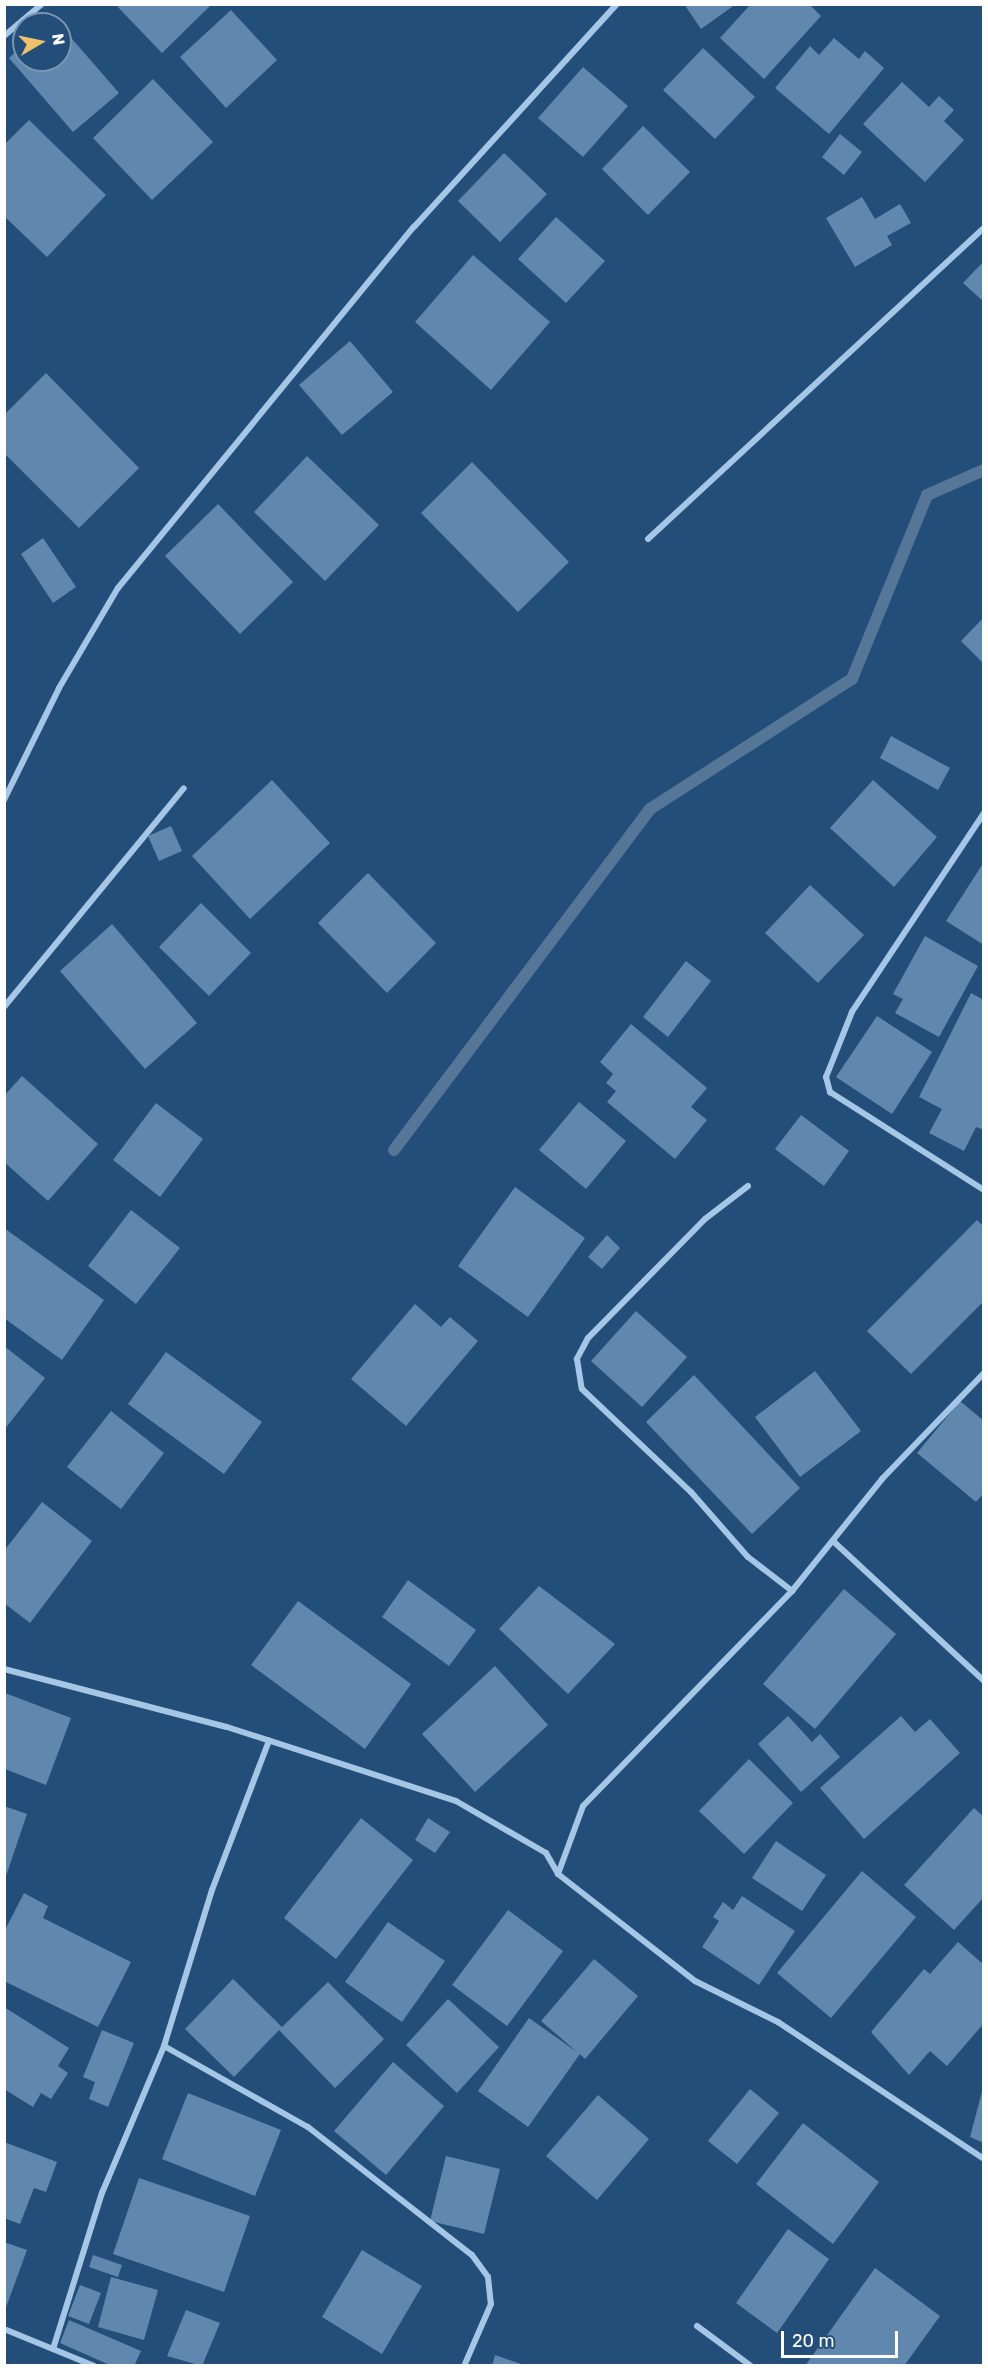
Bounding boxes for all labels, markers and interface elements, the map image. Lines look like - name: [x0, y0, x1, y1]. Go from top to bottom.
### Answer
- north arrow: [12, 12, 72, 72]
- text: N: [48, 32, 69, 47]
- scale bar: [784, 2319, 901, 2357]
- text: 20 m: [792, 2330, 834, 2352]

